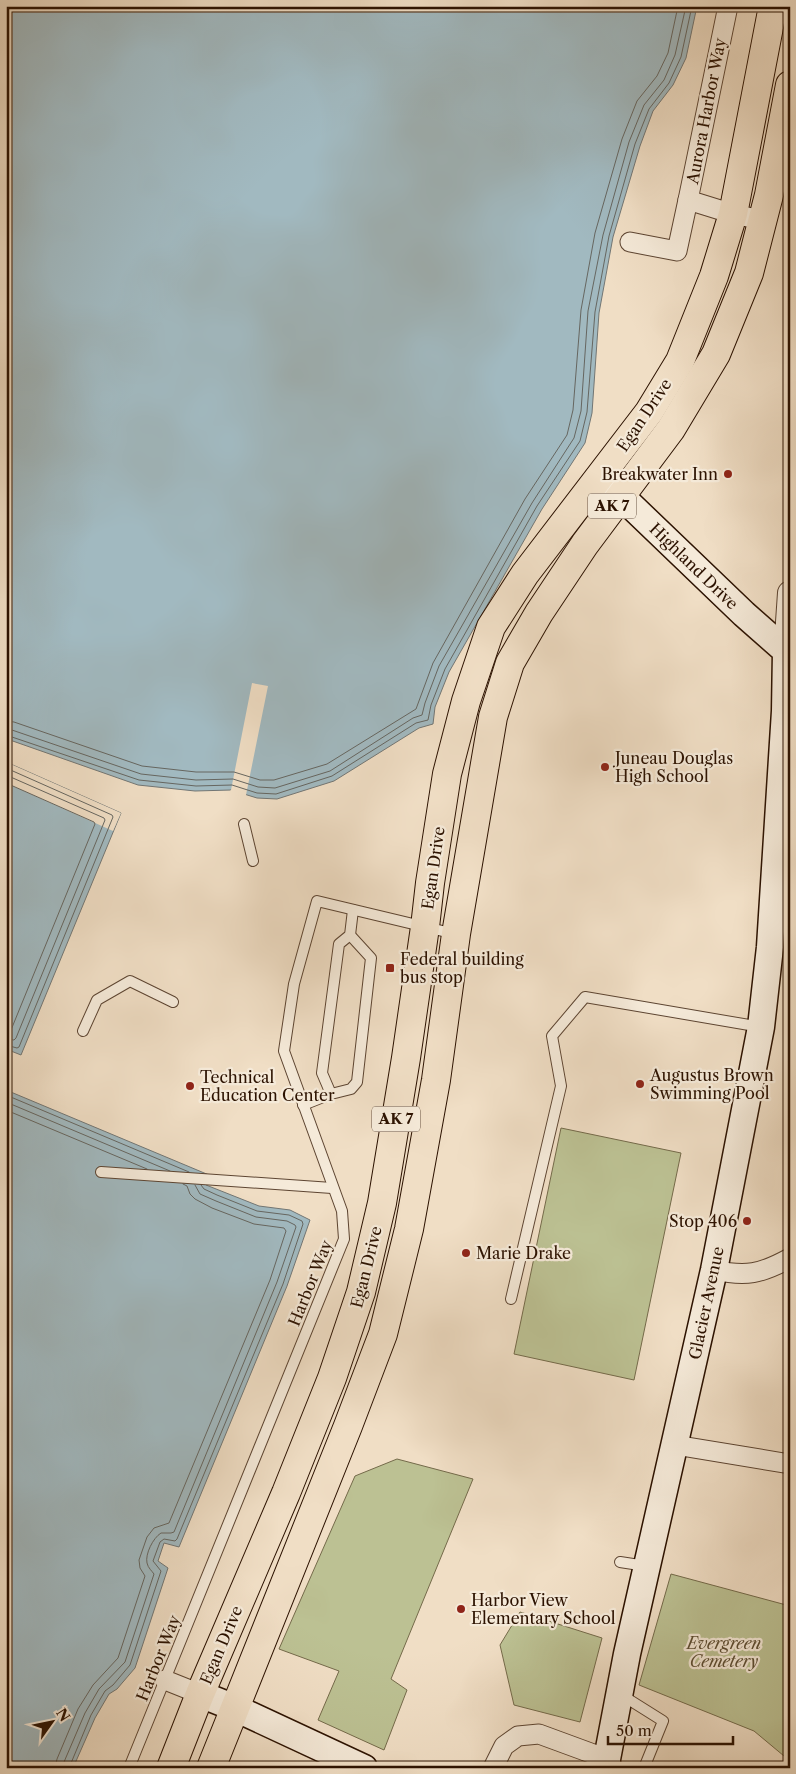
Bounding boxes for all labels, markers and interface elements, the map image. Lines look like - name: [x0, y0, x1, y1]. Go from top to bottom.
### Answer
- street label: Aurora Harbor Way: [682, 35, 730, 187]
- street label: Egan Drive: [612, 375, 676, 455]
- place label: Breakwater Inn: [601, 464, 718, 484]
- marker: Breakwater Inn: [722, 468, 734, 480]
- road number: AK 7: [588, 494, 636, 518]
- street label: Highland Drive: [645, 519, 743, 613]
- place label: Juneau Douglas High School: [612, 748, 733, 786]
- marker: Juneau Douglas High School: [599, 761, 611, 773]
- street label: Egan Drive: [417, 825, 449, 911]
- place label: Federal building bus stop: [400, 949, 524, 987]
- marker: Federal building bus stop: [384, 962, 396, 974]
- place label: Augustus Brown Swimming Pool: [649, 1065, 774, 1103]
- place label: Technical Education Center: [200, 1067, 335, 1105]
- marker: Augustus Brown Swimming Pool: [634, 1078, 646, 1090]
- marker: Technical Education Center: [184, 1080, 196, 1092]
- road number: AK 7: [372, 1106, 420, 1132]
- place label: Stop 406: [669, 1211, 737, 1231]
- marker: Stop 406: [741, 1215, 753, 1227]
- street label: Egan Drive: [346, 1224, 386, 1310]
- street label: Harbor Way: [284, 1236, 337, 1329]
- place label: Marie Drake: [476, 1243, 571, 1263]
- street label: Glacier Avenue: [684, 1245, 728, 1361]
- marker: Marie Drake: [460, 1247, 472, 1259]
- place label: Harbor View Elementary School: [471, 1590, 616, 1628]
- street label: Egan Drive: [195, 1603, 247, 1687]
- marker: Harbor View Elementary School: [455, 1603, 467, 1615]
- street label: Harbor Way: [132, 1611, 185, 1704]
- park label: Evergreen Cemetery: [685, 1633, 761, 1671]
- north arrow: [28, 1696, 78, 1746]
- text: N: [52, 1705, 74, 1725]
- scale bar: [608, 1714, 734, 1746]
- text: 50 m: [616, 1721, 652, 1740]

